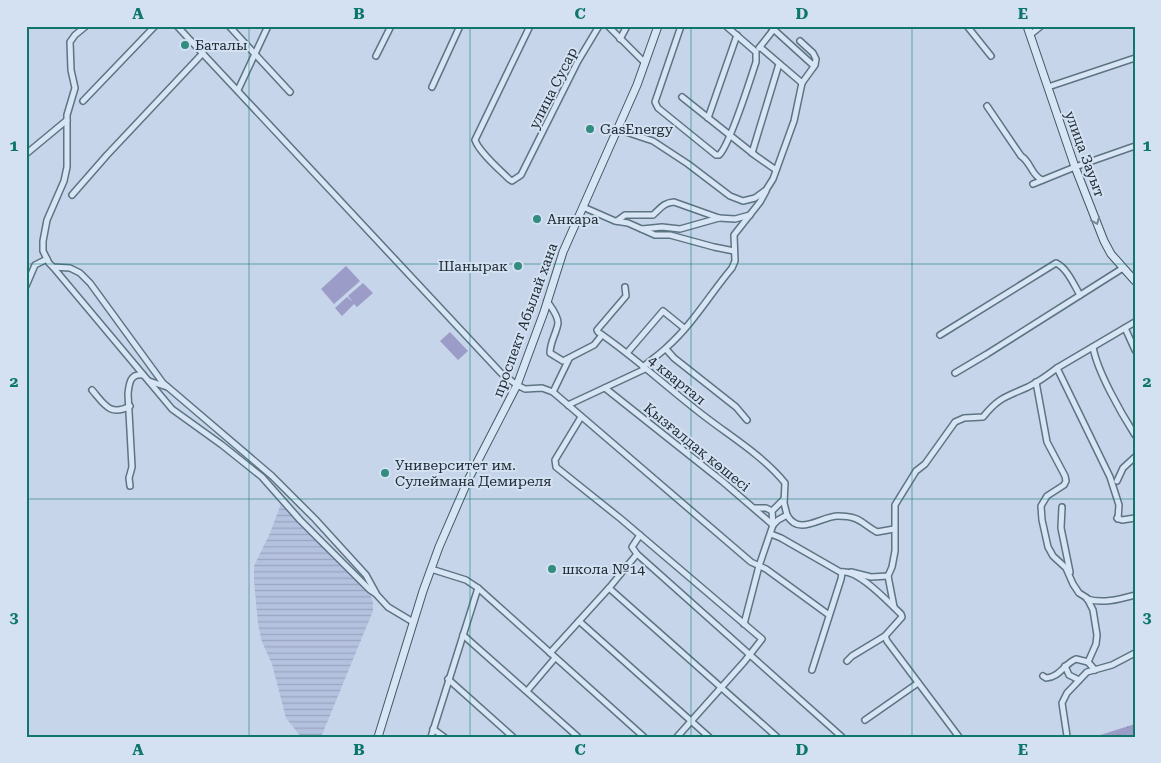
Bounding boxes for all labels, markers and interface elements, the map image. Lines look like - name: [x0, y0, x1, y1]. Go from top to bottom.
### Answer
- text: A: [132, 4, 144, 23]
- text: B: [353, 4, 365, 23]
- text: C: [574, 4, 586, 23]
- text: D: [796, 4, 809, 23]
- text: E: [1018, 4, 1028, 23]
- place label: Баталы: [195, 37, 247, 53]
- marker: Баталы: [179, 39, 191, 51]
- street label: улица Сусар: [526, 45, 580, 131]
- street label: улица Зауыт: [1062, 109, 1108, 199]
- place label: GasEnergy: [600, 121, 674, 137]
- marker: GasEnergy: [584, 123, 596, 135]
- text: 1: [10, 136, 19, 155]
- text: 1: [1143, 136, 1152, 155]
- place label: Анкара: [547, 211, 599, 227]
- marker: Анкара: [531, 213, 543, 225]
- one-way arrow: [1090, 216, 1100, 225]
- street label: проспект Абылай хана: [490, 240, 560, 399]
- place label: Шанырак: [438, 258, 508, 274]
- marker: Шанырак: [512, 260, 524, 272]
- street label: 4 квартал: [645, 352, 709, 408]
- text: 2: [10, 372, 19, 391]
- text: 2: [1143, 372, 1152, 391]
- street label: Қызғалдақ көшесі: [641, 399, 754, 495]
- place label: Университет им. Сулеймана Демиреля: [395, 457, 552, 489]
- marker: Университет им. Сулеймана Демиреля: [379, 467, 391, 479]
- place label: школа №14: [562, 561, 645, 577]
- marker: школа №14: [546, 563, 558, 575]
- text: 3: [10, 608, 19, 627]
- text: 3: [1143, 608, 1152, 627]
- text: A: [132, 740, 144, 759]
- text: B: [353, 740, 365, 759]
- text: C: [574, 740, 586, 759]
- text: D: [796, 740, 809, 759]
- text: E: [1018, 740, 1028, 759]

